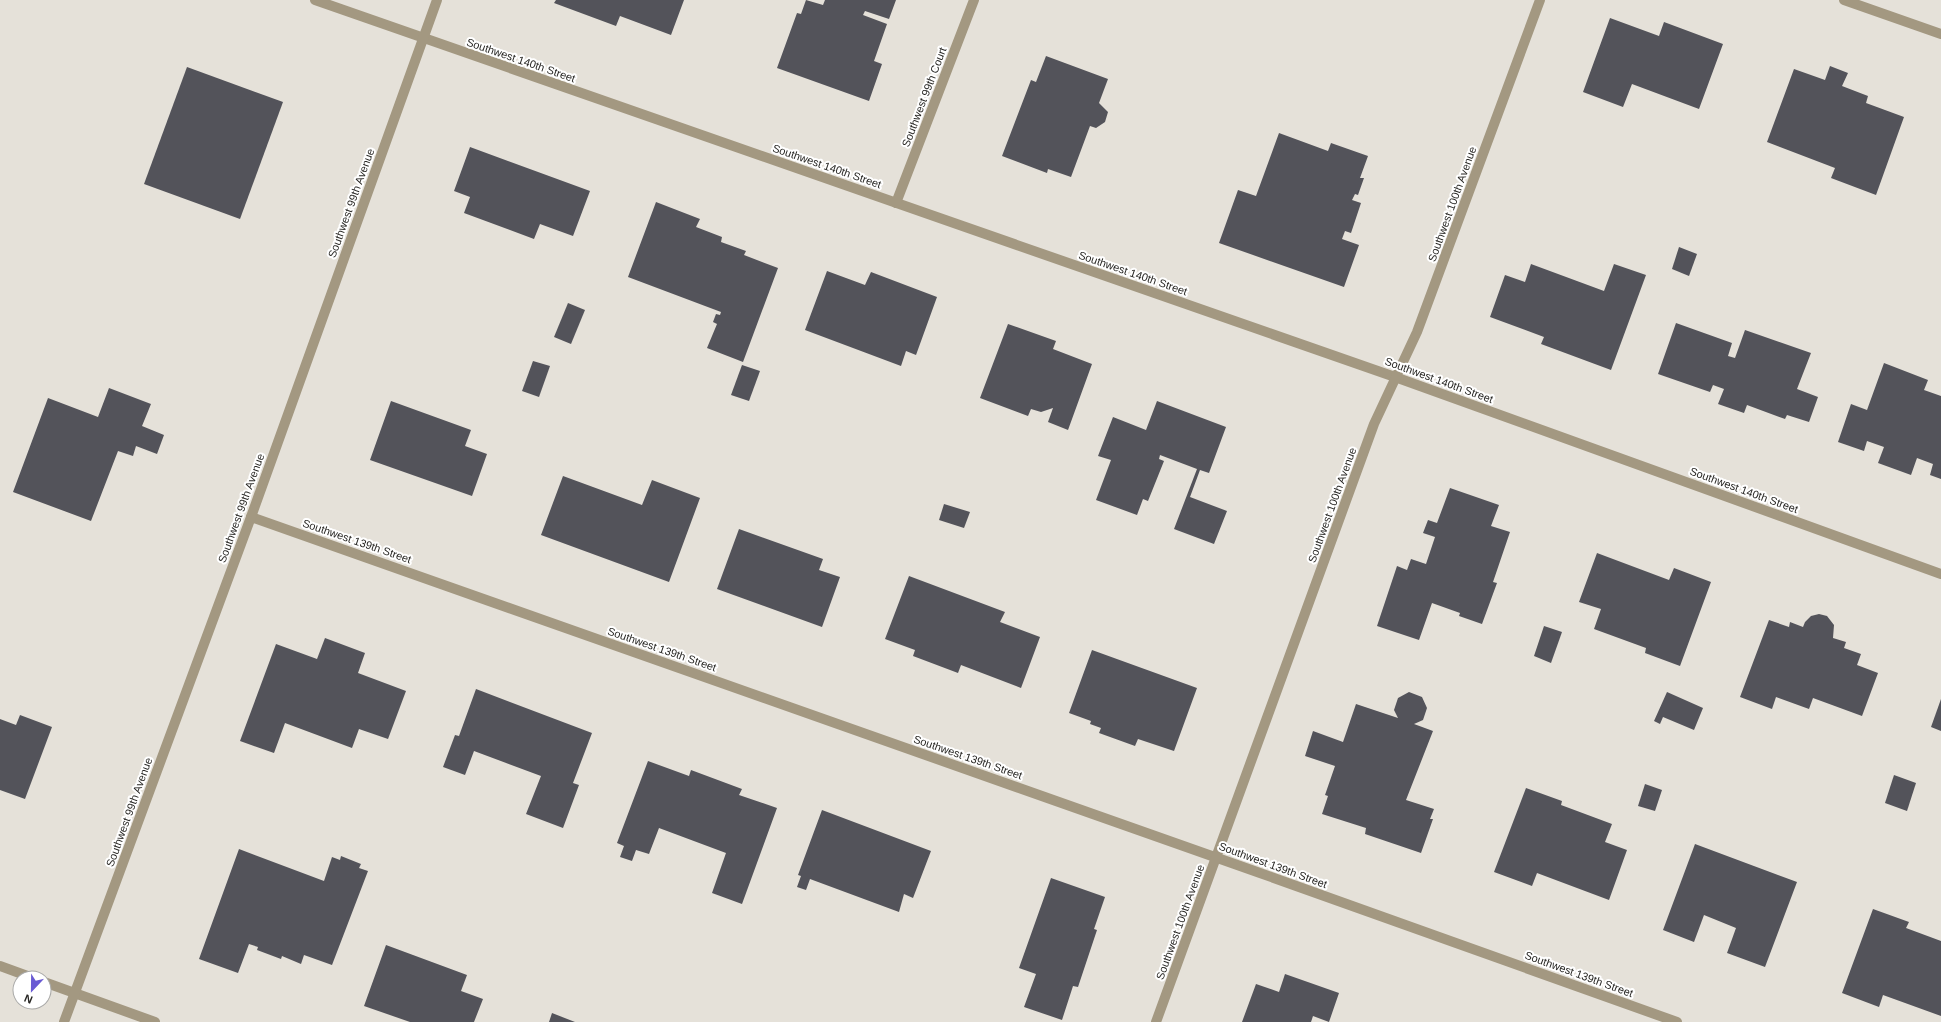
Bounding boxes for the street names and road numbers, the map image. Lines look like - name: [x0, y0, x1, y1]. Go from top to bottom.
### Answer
- street label: Southwest 140th Street: [465, 36, 577, 84]
- street label: Southwest 99th Court: [899, 45, 949, 149]
- street label: Southwest 140th Street: [771, 142, 883, 190]
- street label: Southwest 100th Avenue: [1426, 145, 1478, 263]
- street label: Southwest 99th Avenue: [326, 147, 376, 259]
- street label: Southwest 140th Street: [1077, 249, 1189, 297]
- street label: Southwest 140th Street: [1383, 355, 1495, 405]
- street label: Southwest 100th Avenue: [1306, 446, 1358, 564]
- street label: Southwest 99th Avenue: [216, 452, 266, 564]
- street label: Southwest 140th Street: [1688, 465, 1800, 515]
- street label: Southwest 139th Street: [301, 517, 413, 565]
- street label: Southwest 139th Street: [606, 625, 718, 673]
- street label: Southwest 139th Street: [912, 733, 1024, 781]
- street label: Southwest 99th Avenue: [104, 756, 154, 868]
- street label: Southwest 139th Street: [1217, 840, 1329, 890]
- street label: Southwest 100th Avenue: [1154, 863, 1206, 981]
- street label: Southwest 139th Street: [1523, 949, 1635, 999]

